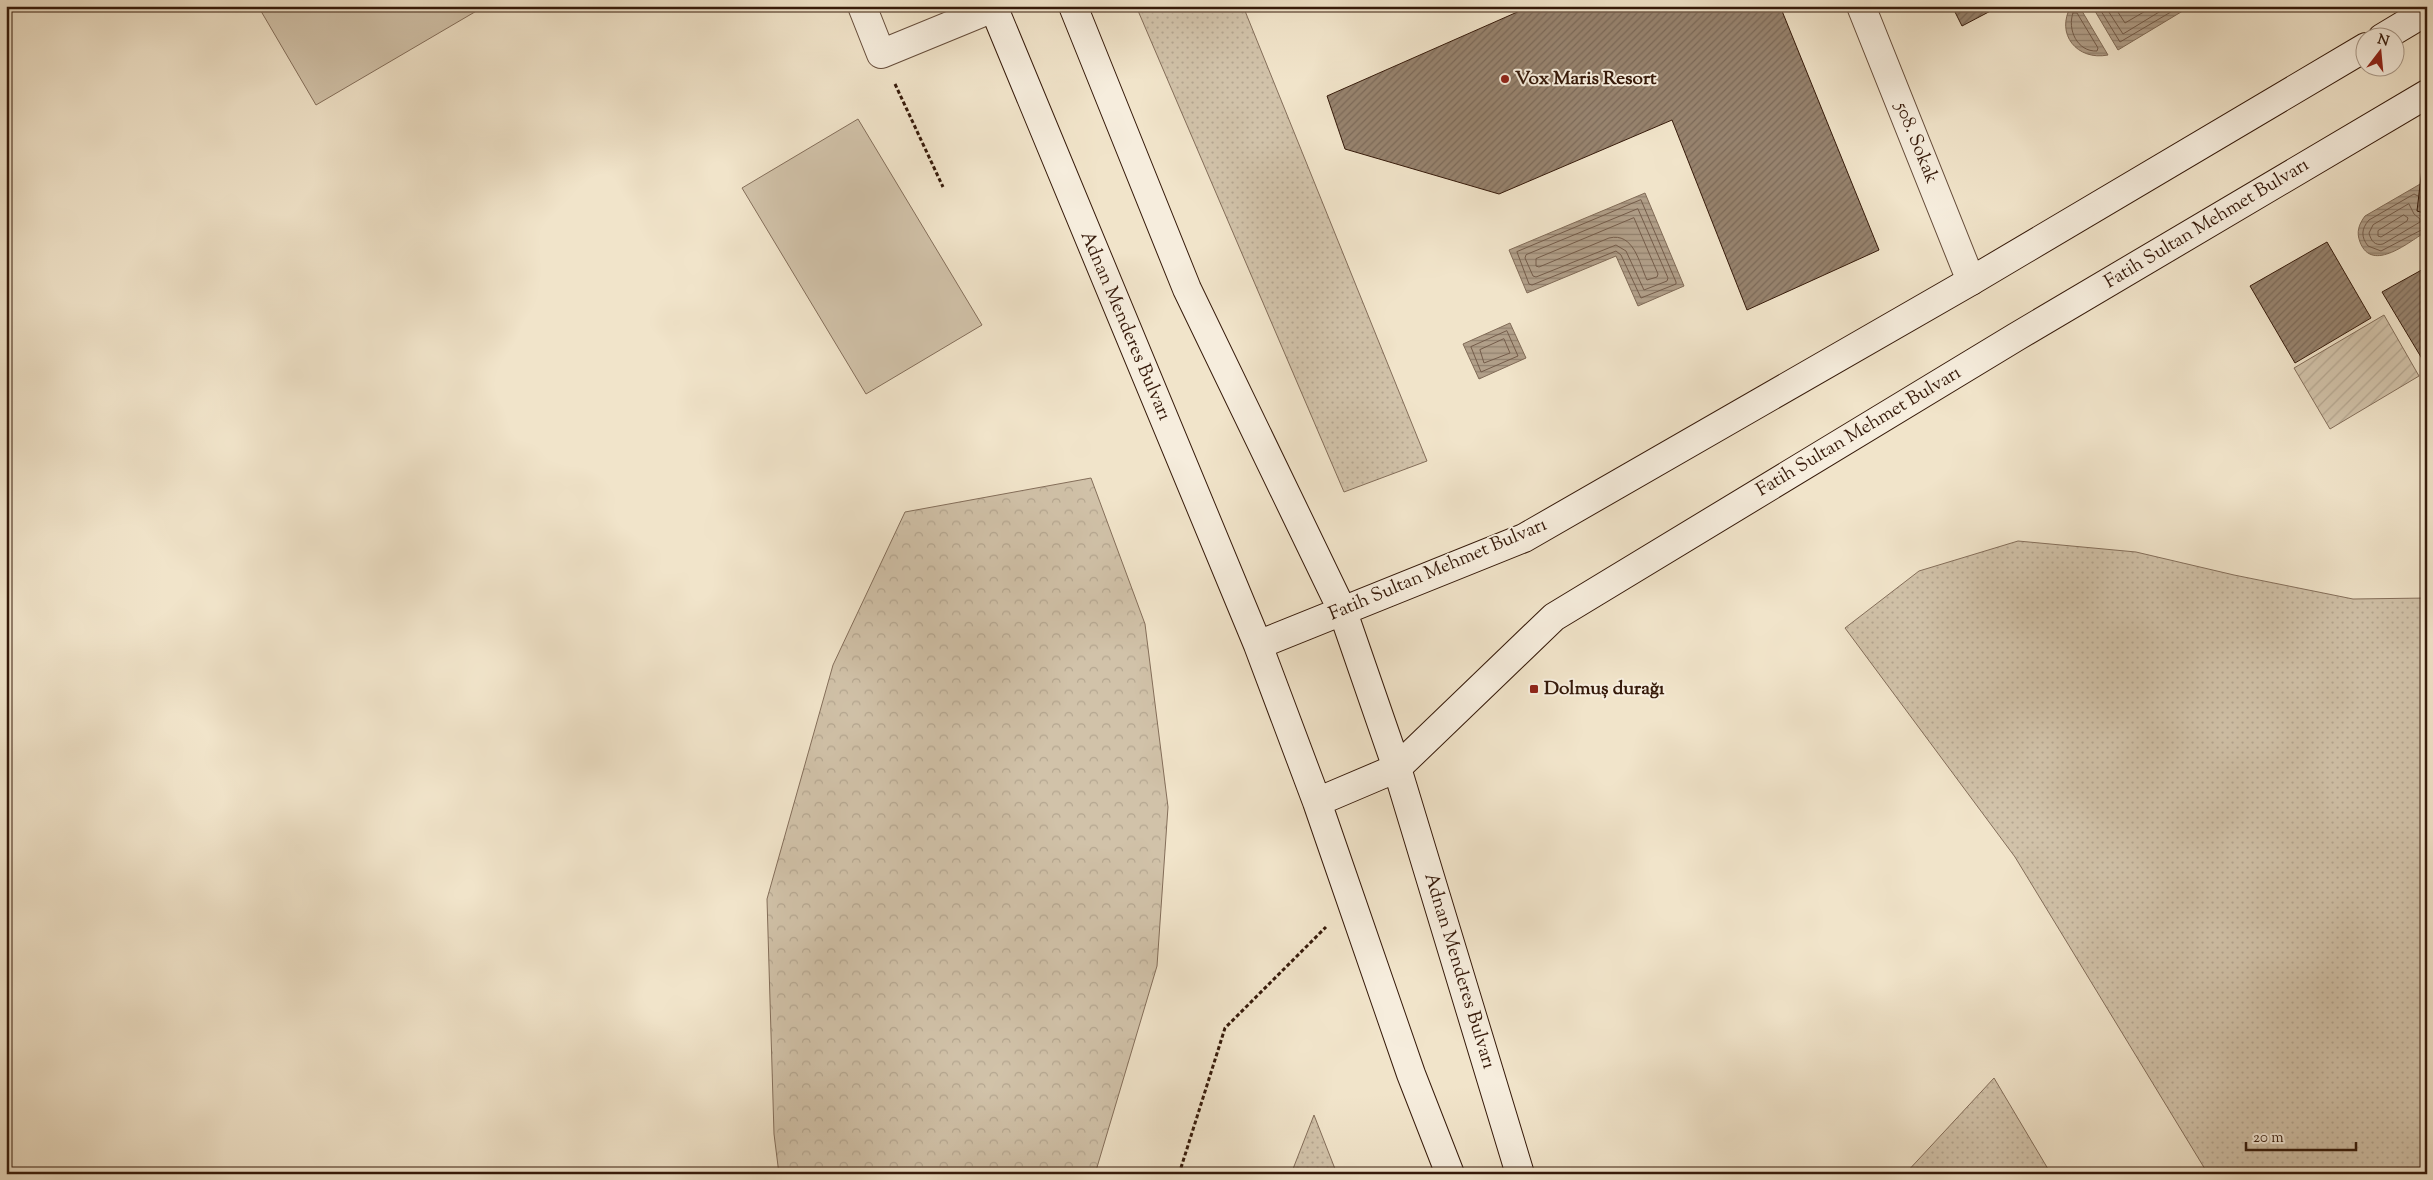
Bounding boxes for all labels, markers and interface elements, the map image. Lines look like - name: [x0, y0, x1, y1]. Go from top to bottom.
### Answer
- north arrow: [2356, 28, 2406, 78]
- text: N: [2375, 30, 2391, 53]
- place label: Vox Maris Resort: [1515, 66, 1657, 93]
- marker: Vox Maris Resort: [1499, 73, 1511, 85]
- street label: 508. Sokak: [1887, 97, 1945, 188]
- street label: Fatih Sultan Mehmet Bulvarı: [2099, 152, 2315, 296]
- street label: Adnan Menderes Bulvarı: [1073, 227, 1177, 425]
- street label: Fatih Sultan Mehmet Bulvarı: [1751, 360, 1967, 504]
- street label: Fatih Sultan Mehmet Bulvarı: [1325, 512, 1551, 628]
- place label: Dolmuş durağı: [1544, 676, 1665, 703]
- marker: Dolmuş durağı: [1528, 683, 1540, 695]
- street label: Adnan Menderes Bulvarı: [1416, 870, 1502, 1072]
- scale bar: [2246, 1120, 2356, 1152]
- text: 20 m: [2253, 1128, 2284, 1149]

